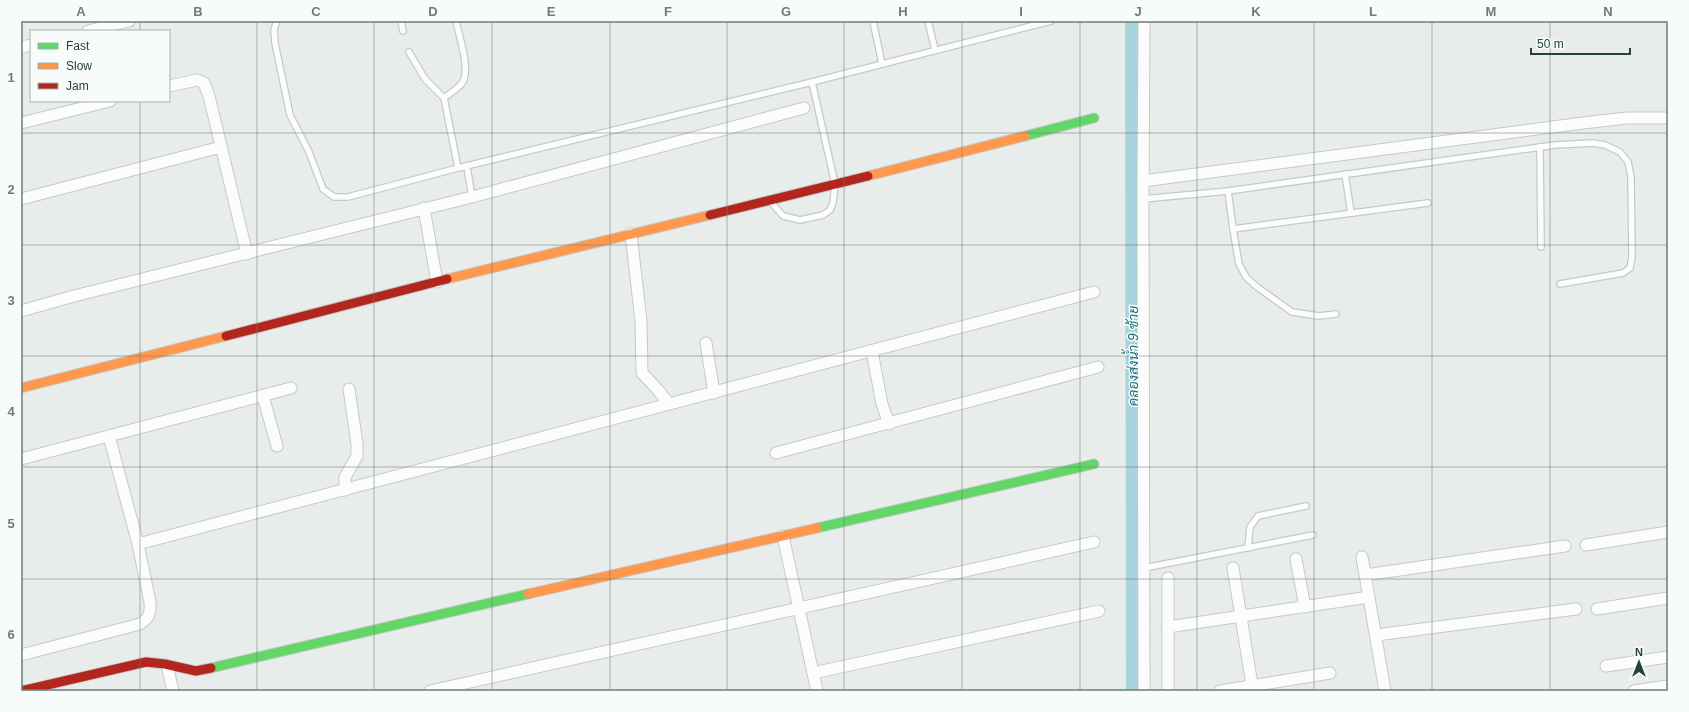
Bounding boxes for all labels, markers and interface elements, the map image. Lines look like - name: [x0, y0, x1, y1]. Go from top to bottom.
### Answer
- text: A: [76, 4, 86, 19]
- text: B: [193, 4, 203, 19]
- text: C: [311, 4, 321, 19]
- text: D: [428, 4, 438, 19]
- text: E: [547, 4, 556, 19]
- text: F: [664, 4, 672, 19]
- text: G: [781, 4, 791, 19]
- text: H: [898, 4, 908, 19]
- text: I: [1019, 4, 1023, 19]
- text: J: [1134, 4, 1142, 19]
- text: K: [1251, 4, 1261, 19]
- text: L: [1369, 4, 1377, 19]
- text: M: [1486, 4, 1496, 19]
- text: N: [1603, 4, 1613, 19]
- legend: [30, 30, 170, 102]
- scale bar: [1531, 30, 1630, 56]
- text: 50 m: [1537, 37, 1564, 51]
- text: Fast: [66, 39, 90, 53]
- text: Slow: [66, 59, 92, 73]
- text: 1: [7, 70, 15, 85]
- text: Jam: [66, 79, 89, 93]
- text: 2: [7, 182, 15, 197]
- text: 3: [7, 293, 15, 308]
- water label: คลองส่งน้ำ 9 ซ้าย: [1121, 306, 1141, 406]
- text: 4: [7, 404, 15, 419]
- text: 5: [7, 516, 15, 531]
- text: 6: [7, 627, 15, 642]
- north arrow: [1619, 642, 1659, 682]
- text: N: [1635, 646, 1643, 658]

